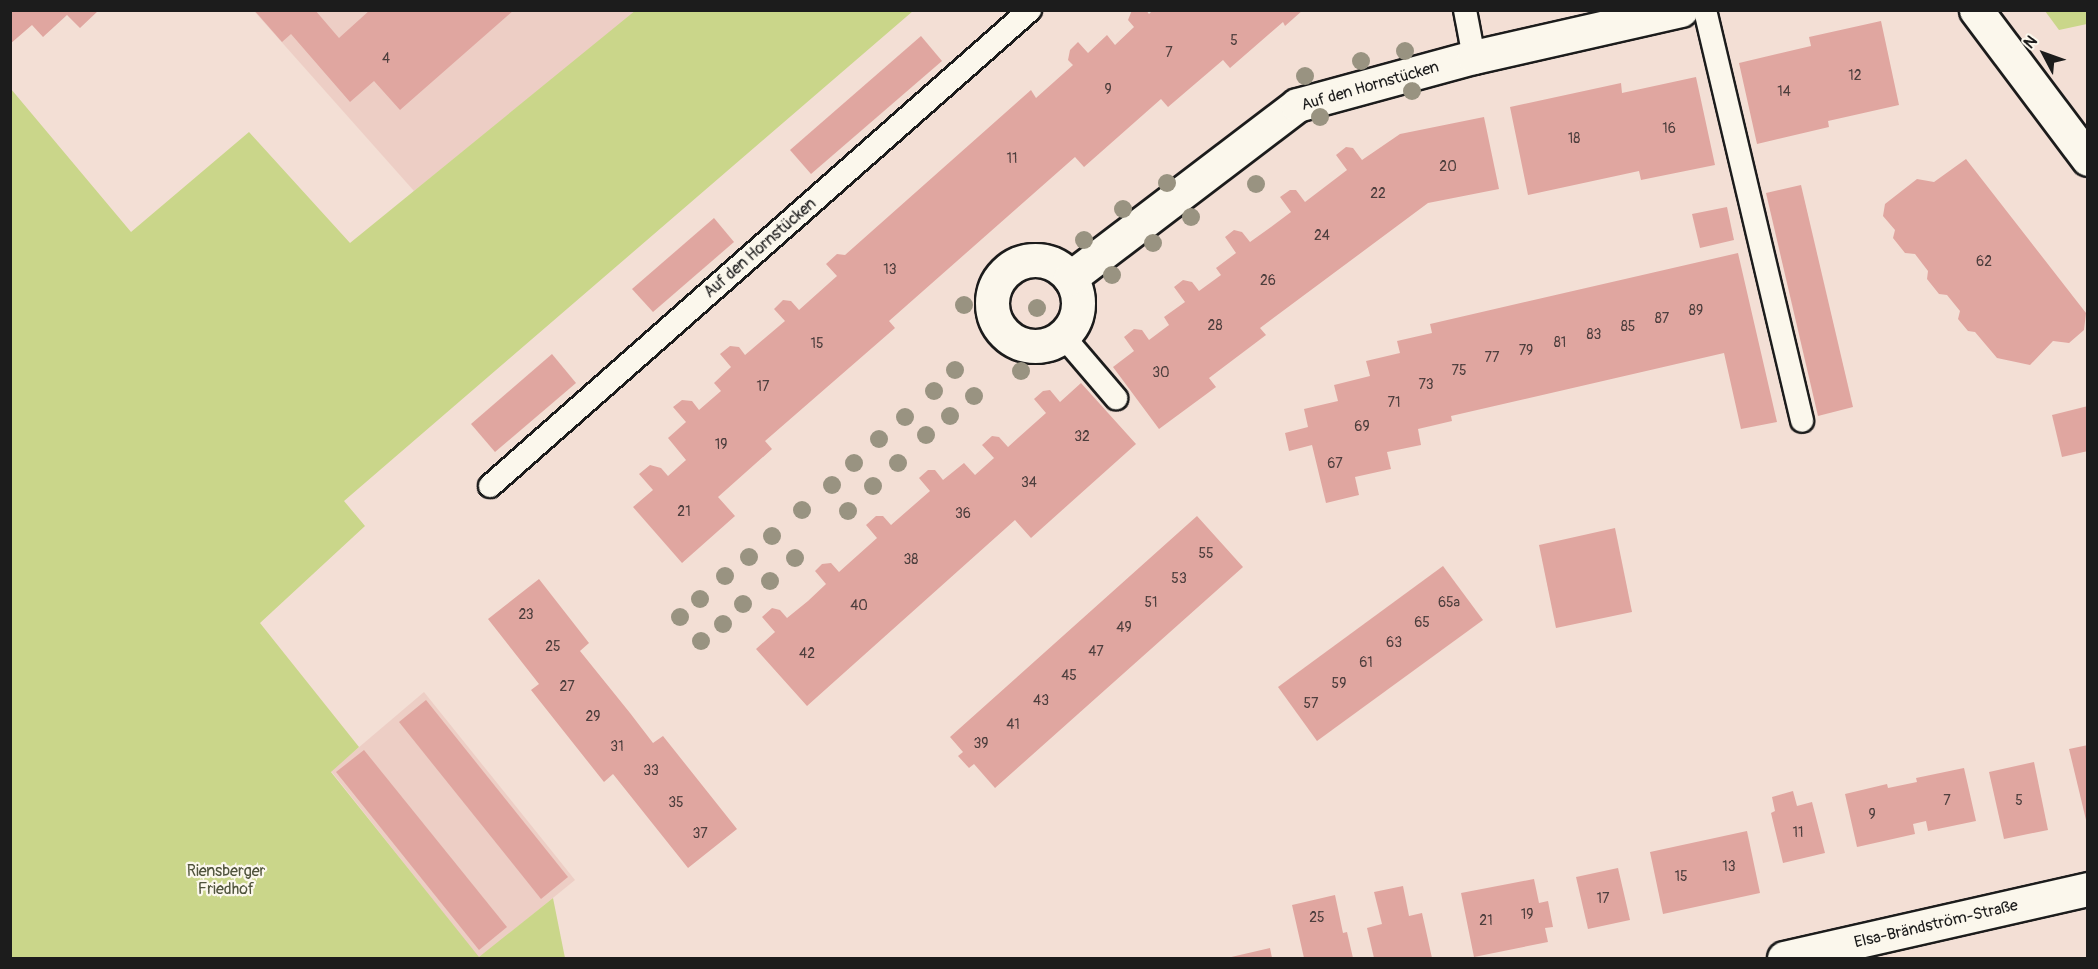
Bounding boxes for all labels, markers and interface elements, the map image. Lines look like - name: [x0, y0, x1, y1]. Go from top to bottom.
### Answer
- north arrow: [2014, 24, 2074, 84]
- text: N: [2019, 32, 2042, 53]
- house number: 5: [1230, 33, 1238, 49]
- house number: 7: [1165, 45, 1173, 61]
- house number: 4: [382, 51, 390, 67]
- street label: Auf den Hornstücken: [1299, 57, 1441, 115]
- house number: 12: [1848, 68, 1862, 84]
- house number: 9: [1104, 82, 1112, 98]
- house number: 14: [1777, 84, 1791, 100]
- house number: 16: [1662, 121, 1676, 137]
- house number: 18: [1568, 131, 1580, 147]
- house number: 11: [1007, 151, 1017, 167]
- house number: 20: [1439, 159, 1457, 175]
- house number: 22: [1370, 186, 1386, 202]
- street label: Auf den Hornstücken: [700, 194, 820, 302]
- house number: 24: [1314, 228, 1330, 244]
- house number: 62: [1976, 254, 1992, 270]
- house number: 13: [883, 262, 897, 278]
- house number: 26: [1260, 273, 1276, 289]
- house number: 89: [1689, 303, 1703, 319]
- house number: 87: [1655, 311, 1669, 327]
- house number: 28: [1208, 318, 1222, 334]
- house number: 85: [1621, 319, 1635, 335]
- house number: 83: [1587, 327, 1601, 343]
- house number: 81: [1554, 335, 1566, 351]
- house number: 15: [810, 336, 824, 352]
- house number: 79: [1519, 343, 1533, 359]
- house number: 77: [1485, 350, 1499, 366]
- house number: 75: [1452, 363, 1466, 379]
- house number: 30: [1152, 365, 1170, 381]
- house number: 73: [1418, 377, 1434, 393]
- house number: 17: [757, 379, 769, 395]
- house number: 71: [1388, 395, 1400, 411]
- house number: 69: [1354, 419, 1370, 435]
- house number: 32: [1074, 429, 1090, 445]
- house number: 19: [715, 437, 727, 453]
- house number: 67: [1327, 456, 1343, 472]
- house number: 34: [1021, 475, 1037, 491]
- house number: 21: [677, 504, 691, 520]
- house number: 36: [955, 506, 971, 522]
- house number: 55: [1198, 546, 1214, 562]
- house number: 38: [904, 552, 918, 568]
- house number: 53: [1171, 571, 1187, 587]
- house number: 51: [1144, 595, 1158, 611]
- house number: 65a: [1438, 595, 1460, 611]
- house number: 40: [850, 598, 868, 614]
- house number: 23: [518, 607, 534, 623]
- house number: 65: [1414, 615, 1430, 631]
- house number: 49: [1116, 620, 1132, 636]
- house number: 63: [1386, 635, 1402, 651]
- house number: 25: [545, 639, 561, 655]
- house number: 47: [1088, 644, 1104, 660]
- house number: 42: [799, 646, 815, 662]
- house number: 61: [1359, 655, 1373, 671]
- house number: 45: [1061, 668, 1077, 684]
- house number: 59: [1332, 676, 1346, 692]
- house number: 27: [559, 679, 575, 695]
- house number: 43: [1033, 693, 1049, 709]
- house number: 57: [1304, 696, 1318, 712]
- house number: 29: [585, 709, 601, 725]
- house number: 41: [1006, 717, 1020, 733]
- house number: 39: [973, 736, 989, 752]
- house number: 31: [610, 739, 624, 755]
- house number: 33: [643, 763, 659, 779]
- house number: 7: [1943, 793, 1951, 809]
- house number: 5: [2015, 793, 2023, 809]
- house number: 35: [668, 795, 684, 811]
- house number: 9: [1868, 807, 1876, 823]
- house number: 11: [1793, 825, 1803, 841]
- house number: 37: [692, 826, 708, 842]
- house number: 13: [1722, 859, 1736, 875]
- park label: Riensberger Friedhof: [187, 861, 265, 899]
- house number: 15: [1674, 869, 1688, 885]
- house number: 17: [1597, 891, 1609, 907]
- street label: Elsa-Brändström-Straße: [1852, 896, 2020, 952]
- house number: 19: [1521, 907, 1533, 923]
- house number: 25: [1309, 910, 1325, 926]
- house number: 21: [1479, 913, 1493, 929]

